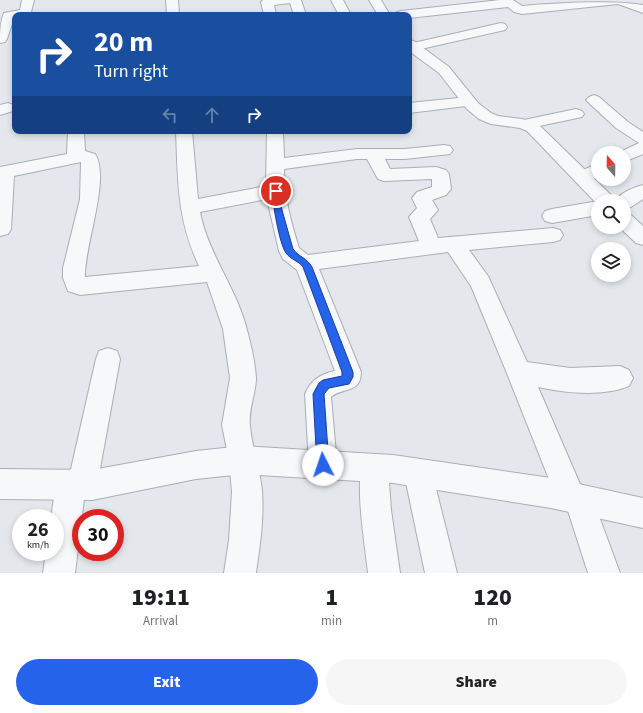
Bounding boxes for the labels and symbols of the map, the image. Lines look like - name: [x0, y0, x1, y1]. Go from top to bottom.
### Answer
- north arrow: [591, 146, 631, 186]
- pin: [259, 174, 293, 208]
- position arrow: [302, 444, 344, 486]
- speed limit sign: 30: [72, 509, 124, 561]

